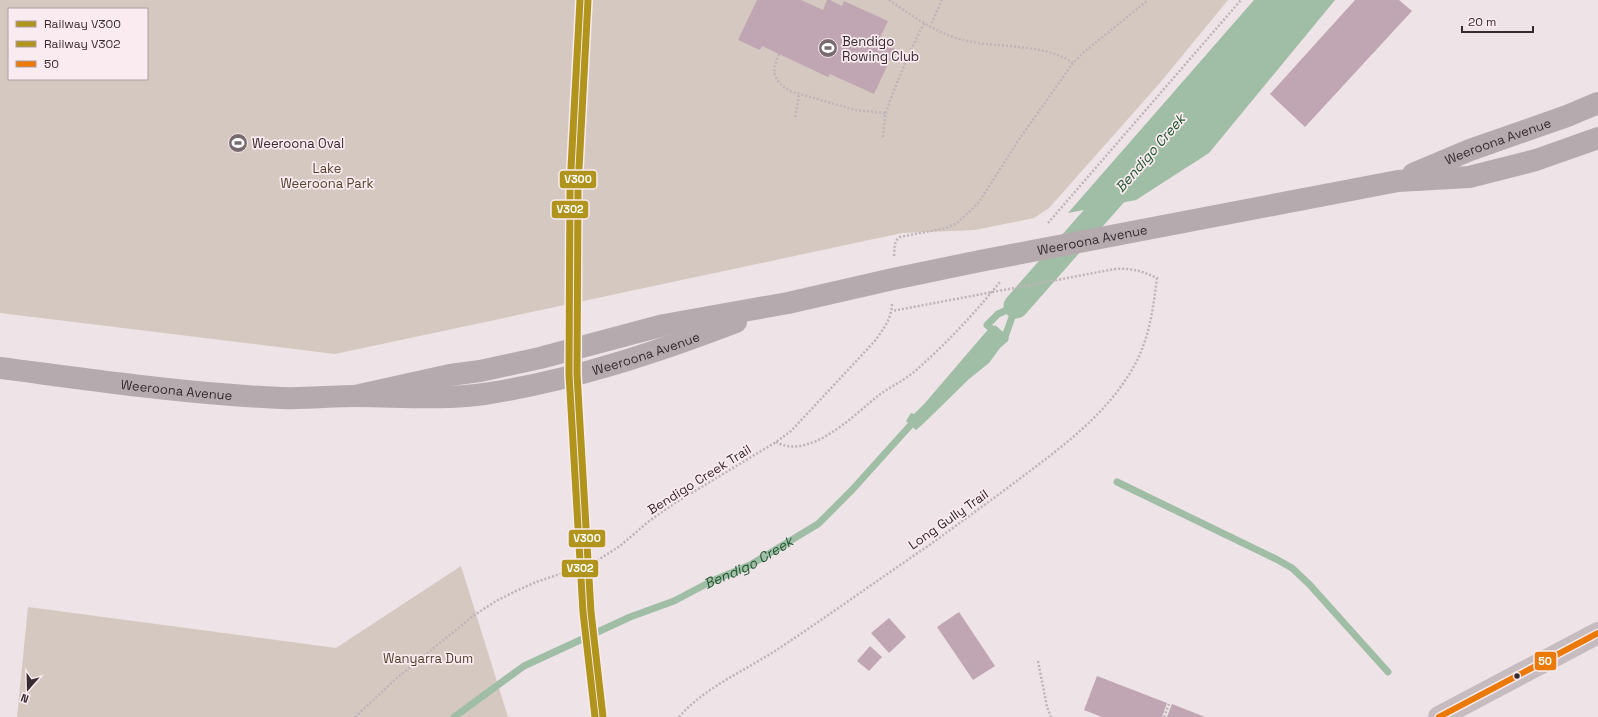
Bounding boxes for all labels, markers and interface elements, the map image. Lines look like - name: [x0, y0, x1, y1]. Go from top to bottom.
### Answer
- legend: [8, 8, 148, 80]
- scale bar: [1462, 8, 1533, 34]
- text: 20 m: [1468, 14, 1496, 30]
- text: Railway V300: [44, 16, 121, 32]
- place label: Bendigo Rowing Club: [842, 33, 919, 65]
- text: Railway V302: [44, 36, 120, 52]
- sports icon: Bendigo Rowing Club: [817, 37, 839, 59]
- text: 50: [44, 56, 59, 72]
- water label: Bendigo Creek: [1111, 109, 1190, 196]
- street label: Weeroona Avenue: [1442, 114, 1553, 169]
- sports icon: Weeroona Oval: [227, 132, 249, 154]
- place label: Weeroona Oval: [252, 135, 344, 152]
- park label: Lake Weeroona Park: [280, 160, 374, 192]
- line badge: V300: [559, 170, 597, 189]
- text: V300: [564, 172, 592, 186]
- line badge: V302: [551, 200, 589, 219]
- text: V302: [556, 202, 584, 216]
- street label: Weeroona Avenue: [1036, 221, 1149, 259]
- street label: Weeroona Avenue: [590, 328, 702, 379]
- street label: Weeroona Avenue: [120, 376, 233, 404]
- street label: Bendigo Creek Trail: [644, 441, 754, 518]
- street label: Long Gully Trail: [905, 486, 992, 553]
- line badge: V300: [568, 529, 606, 548]
- text: V300: [573, 531, 601, 545]
- water label: Bendigo Creek: [701, 531, 798, 593]
- line badge: V302: [561, 559, 599, 578]
- text: V302: [566, 561, 594, 575]
- park label: Wanyarra Dum: [383, 650, 473, 667]
- line badge: 50: [1534, 651, 1557, 671]
- text: 50: [1538, 654, 1552, 668]
- north arrow: [8, 669, 48, 709]
- unlabelled marker: [1512, 671, 1522, 681]
- text: N: [19, 691, 30, 706]

